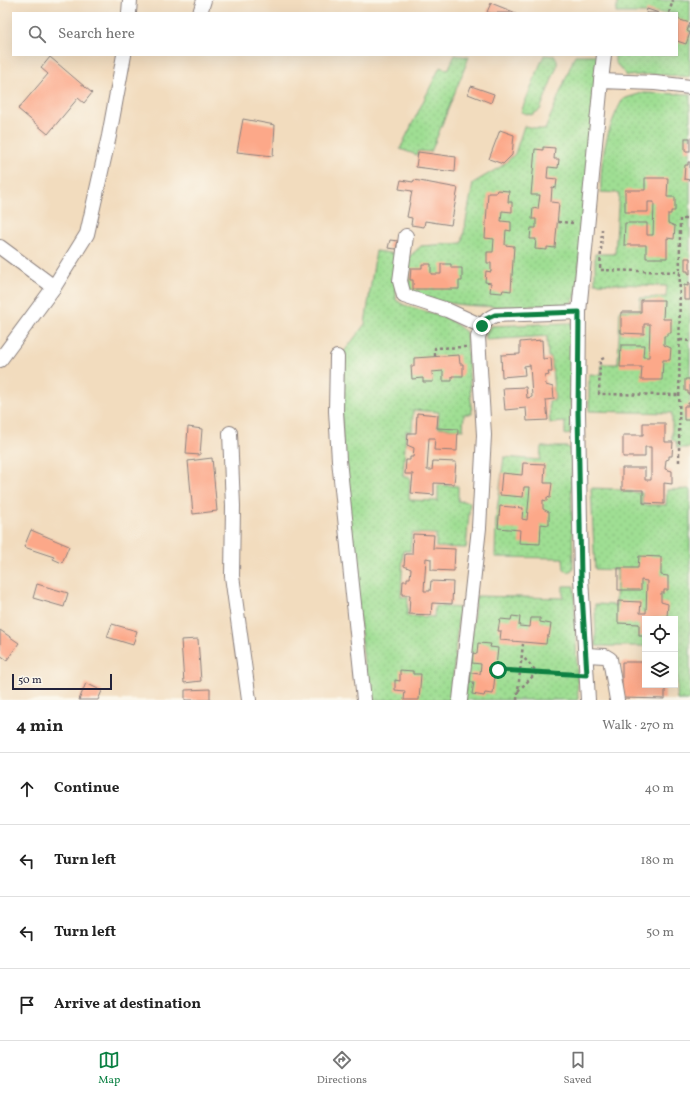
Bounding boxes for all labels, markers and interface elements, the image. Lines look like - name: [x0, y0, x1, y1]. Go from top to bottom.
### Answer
- search box: [12, 12, 678, 56]
- icon: search: [26, 23, 48, 45]
- text: Search here: [58, 24, 135, 45]
- route end: [473, 317, 491, 335]
- map controls: [642, 616, 678, 688]
- button: locate: [642, 616, 678, 652]
- button: layers: [642, 652, 678, 688]
- route start: [489, 661, 507, 679]
- scale bar: [12, 672, 112, 691]
- text: 50 m: [18, 673, 42, 688]
- text: 4 min: [16, 715, 63, 738]
- text: Walk · 270 m: [602, 717, 674, 735]
- icon: ahead: [16, 778, 38, 800]
- text: Continue: [54, 778, 119, 799]
- text: 40 m: [645, 780, 674, 798]
- icon: left: [16, 850, 38, 872]
- text: Turn left: [54, 850, 116, 871]
- text: 180 m: [640, 852, 674, 870]
- icon: left: [16, 922, 38, 944]
- text: Turn left: [54, 922, 116, 943]
- text: 50 m: [646, 924, 674, 942]
- icon: arrive: [16, 994, 38, 1016]
- text: Arrive at destination: [54, 994, 201, 1015]
- tab: Map: [98, 1049, 120, 1088]
- tab: Directions: [317, 1049, 367, 1088]
- tab: Saved: [563, 1049, 592, 1088]

